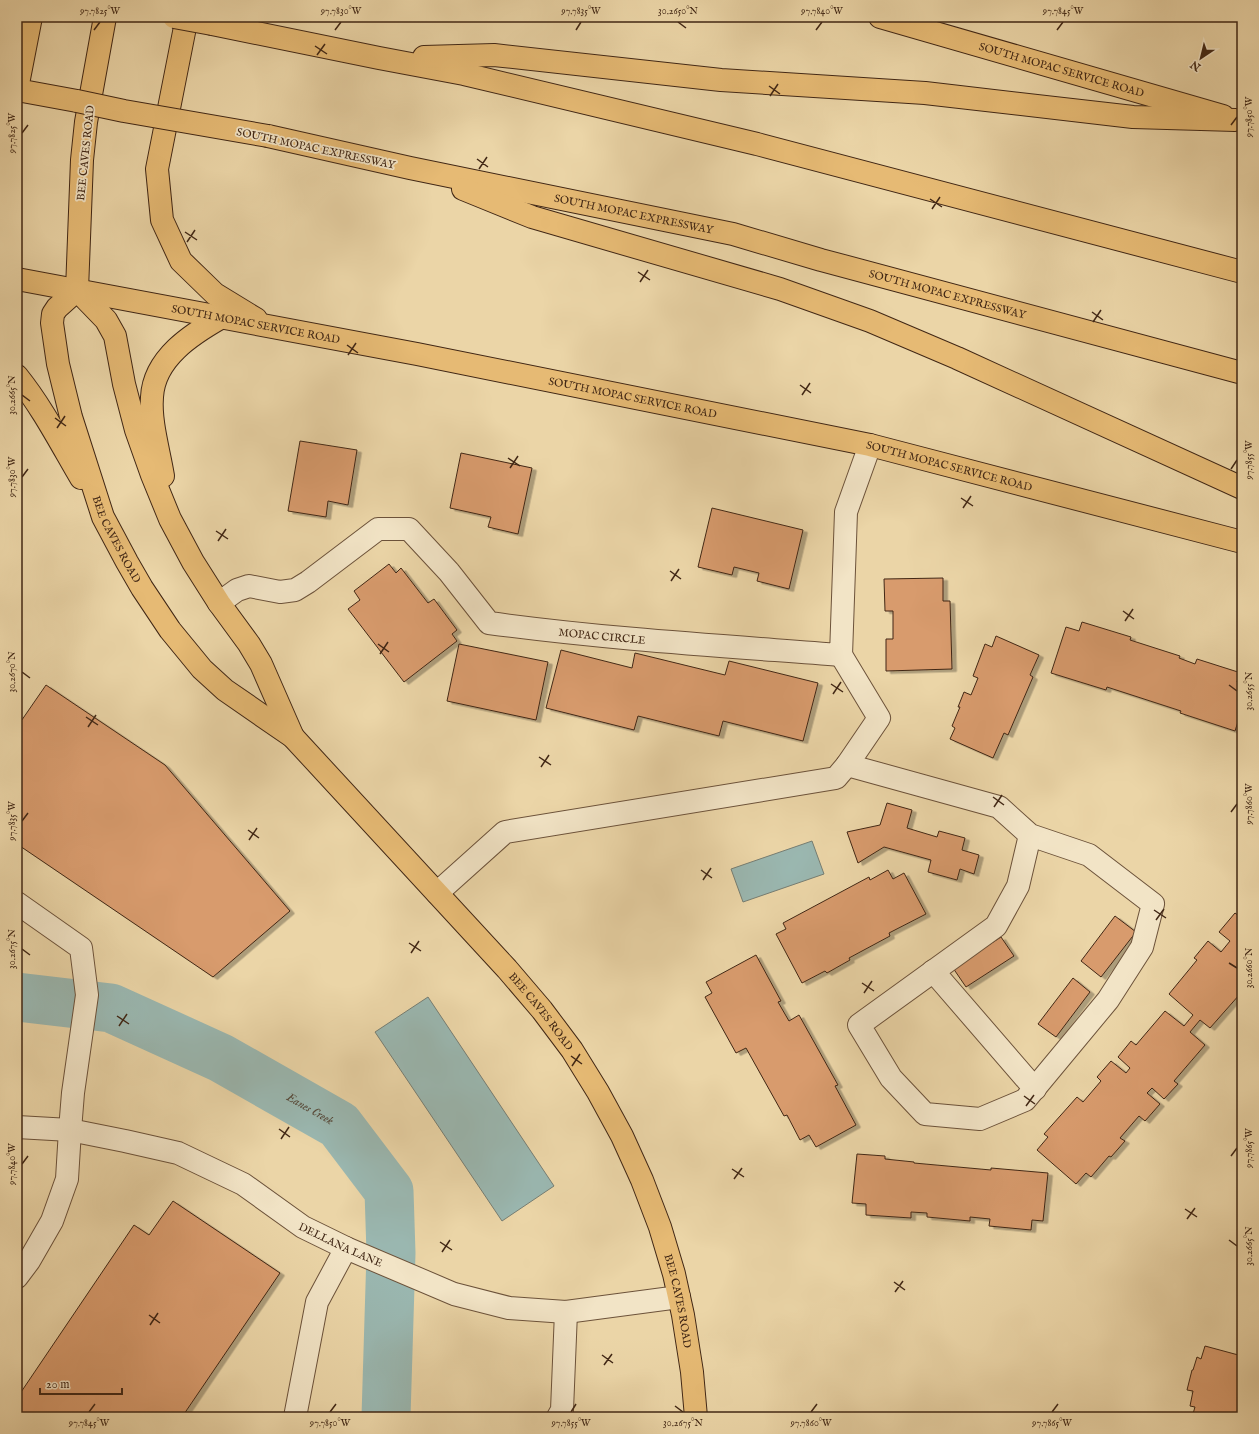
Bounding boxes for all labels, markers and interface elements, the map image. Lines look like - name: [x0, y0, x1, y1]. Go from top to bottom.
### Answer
- text: 97.7825°W: [79, 5, 121, 18]
- text: 97.7830°W: [320, 5, 362, 18]
- text: 97.7835°W: [560, 5, 601, 18]
- text: 30.2650°N: [658, 5, 698, 18]
- text: 97.7840°W: [800, 5, 843, 18]
- text: 97.7845°W: [1042, 5, 1084, 18]
- north arrow: [1181, 38, 1221, 78]
- street label: SOUTH MOPAC SERVICE ROAD: [977, 40, 1146, 101]
- text: N: [1188, 57, 1205, 74]
- text: 97.7850°W: [1243, 96, 1256, 138]
- street label: BEE CAVES ROAD: [74, 105, 98, 201]
- text: 97.7825°W: [6, 112, 19, 154]
- street label: SOUTH MOPAC EXPRESSWAY: [235, 125, 397, 173]
- street label: SOUTH MOPAC EXPRESSWAY: [553, 192, 715, 238]
- street label: SOUTH MOPAC EXPRESSWAY: [867, 267, 1028, 323]
- street label: SOUTH MOPAC SERVICE ROAD: [170, 302, 341, 347]
- text: 30.2665°N: [6, 375, 19, 415]
- street label: SOUTH MOPAC SERVICE ROAD: [547, 375, 718, 422]
- street label: SOUTH MOPAC SERVICE ROAD: [865, 438, 1034, 495]
- text: 97.7855°W: [1243, 440, 1256, 481]
- text: 97.7830°W: [6, 456, 19, 498]
- street label: BEE CAVES ROAD: [89, 494, 144, 586]
- street label: MOPAC CIRCLE: [558, 626, 646, 648]
- text: 30.2670°N: [6, 651, 19, 693]
- text: 30.2655°N: [1243, 671, 1256, 710]
- text: 97.7860°W: [1243, 783, 1256, 826]
- text: 97.7835°W: [6, 801, 19, 842]
- text: 30.2675°N: [6, 929, 19, 969]
- text: 30.2660°N: [1243, 947, 1256, 988]
- street label: BEE CAVES ROAD: [505, 970, 576, 1054]
- water label: Eanes Creek: [283, 1089, 336, 1128]
- text: 97.7865°W: [1243, 1128, 1256, 1169]
- text: 97.7840°W: [6, 1143, 19, 1186]
- street label: DELLANA LANE: [296, 1220, 385, 1271]
- text: 30.2665°N: [1243, 1226, 1256, 1266]
- street label: BEE CAVES ROAD: [660, 1253, 694, 1349]
- scale bar: [40, 1370, 122, 1396]
- text: 20 m: [46, 1377, 69, 1392]
- text: 97.7845°W: [68, 1417, 110, 1430]
- text: 97.7850°W: [309, 1417, 351, 1430]
- text: 97.7855°W: [550, 1417, 591, 1430]
- text: 30.2675°N: [663, 1417, 703, 1430]
- text: 97.7860°W: [789, 1417, 832, 1430]
- text: 97.7865°W: [1031, 1417, 1072, 1430]

